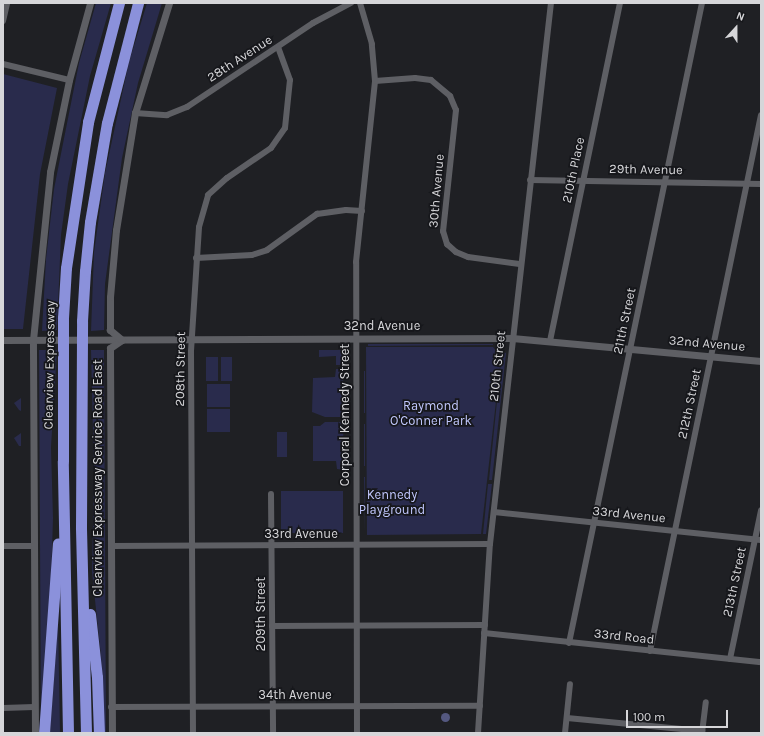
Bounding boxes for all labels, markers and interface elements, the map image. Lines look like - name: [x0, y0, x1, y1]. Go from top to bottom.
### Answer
- north arrow: [716, 8, 756, 48]
- text: N: [734, 9, 746, 24]
- street label: 28th Avenue: [205, 32, 275, 86]
- street label: 210th Place: [559, 136, 589, 204]
- street label: 30th Avenue: [426, 153, 448, 229]
- street label: 29th Avenue: [609, 162, 683, 178]
- street label: 211th Street: [610, 286, 640, 356]
- street label: Clearview Expressway: [41, 300, 59, 430]
- street label: 32nd Avenue: [344, 318, 420, 334]
- street label: 210th Street: [487, 330, 509, 402]
- street label: 208th Street: [173, 331, 189, 407]
- street label: 32nd Avenue: [668, 333, 746, 355]
- street label: Corporal Kennedy Street: [337, 344, 353, 486]
- street label: Clearview Expressway Service Road East: [90, 359, 106, 597]
- street label: 212th Street: [675, 368, 705, 440]
- park label: Raymond O'Conner Park: [390, 399, 472, 430]
- park label: Kennedy Playground: [359, 488, 425, 519]
- street label: 33rd Avenue: [592, 503, 666, 527]
- street label: 33rd Avenue: [264, 526, 338, 542]
- street label: 213th Street: [720, 546, 750, 618]
- street label: 209th Street: [253, 577, 269, 651]
- street label: 33rd Road: [593, 626, 655, 648]
- street label: 34th Avenue: [258, 687, 332, 703]
- scale bar: [628, 702, 730, 728]
- text: 100 m: [633, 710, 665, 724]

